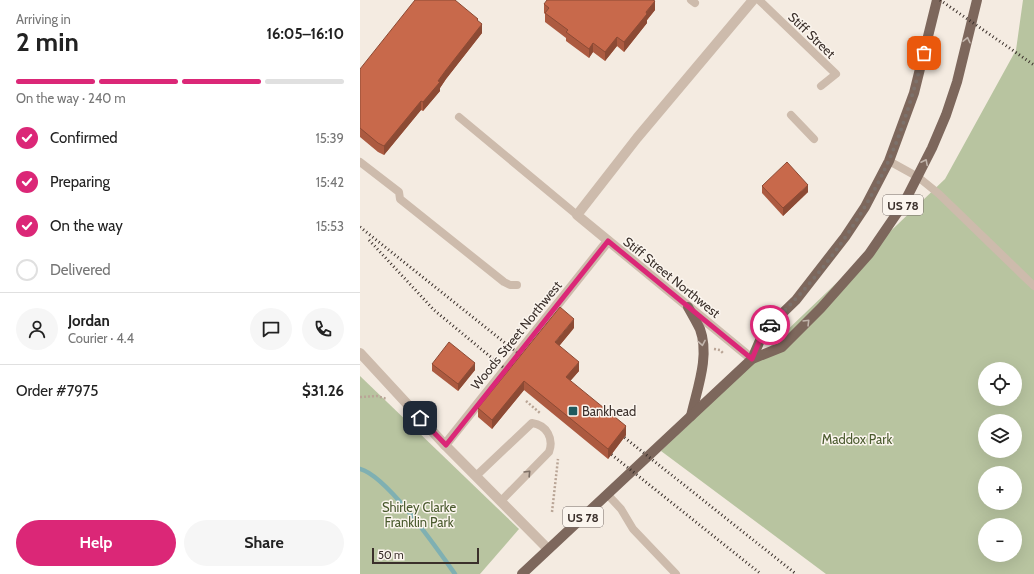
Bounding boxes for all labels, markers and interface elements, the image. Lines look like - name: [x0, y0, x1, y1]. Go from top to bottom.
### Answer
- street label: Stiff Street: [785, 9, 839, 62]
- text: Arriving in: [16, 11, 71, 27]
- text: 16:05–16:10: [267, 25, 344, 43]
- text: 2 min: [16, 26, 79, 58]
- pin: [907, 36, 941, 70]
- one-way arrow: [963, 37, 971, 43]
- icon: bag: [913, 42, 935, 64]
- text: On the way · 240 m: [16, 90, 126, 106]
- icon: check: [16, 127, 38, 149]
- text: Confirmed: [50, 129, 118, 147]
- text: 15:39: [316, 130, 344, 146]
- one-way arrow: [920, 159, 928, 166]
- icon: check: [16, 171, 38, 193]
- text: Preparing: [50, 173, 110, 191]
- text: 15:42: [316, 174, 344, 190]
- road number: US 78: [883, 195, 923, 215]
- icon: check: [16, 215, 38, 237]
- text: On the way: [50, 217, 123, 235]
- text: 15:53: [316, 218, 344, 234]
- street label: Stiff Street Northwest: [620, 233, 724, 321]
- text: Delivered: [50, 261, 111, 279]
- street label: Woods Street Northwest: [467, 277, 565, 393]
- courier: [750, 305, 790, 345]
- button: person: [16, 308, 58, 350]
- button: chat: [250, 308, 292, 350]
- button: phone: [302, 308, 344, 350]
- text: Jordan: [68, 312, 110, 330]
- icon: car: [759, 314, 781, 336]
- one-way arrow: [802, 319, 810, 327]
- text: Courier · 4.4: [68, 330, 134, 346]
- one-way arrow: [697, 339, 706, 346]
- map controls: [978, 362, 1022, 562]
- button: locate: [978, 362, 1022, 406]
- text: Order #7975: [16, 382, 98, 400]
- text: $31.26: [302, 382, 344, 400]
- pin: [403, 401, 437, 435]
- place label: Bankhead: [582, 403, 636, 419]
- marker: Bankhead: [567, 405, 579, 417]
- icon: home: [409, 407, 431, 429]
- button: layers: [978, 414, 1022, 458]
- park label: Maddox Park: [822, 431, 892, 447]
- button: +: [978, 466, 1022, 510]
- one-way arrow: [523, 470, 531, 478]
- park label: Shirley Clarke Franklin Park: [382, 499, 456, 530]
- road number: US 78: [563, 507, 603, 527]
- button: −: [978, 518, 1022, 562]
- button: Help: [16, 520, 176, 566]
- button: Share: [184, 520, 344, 566]
- scale bar: [372, 546, 479, 565]
- text: 50 m: [378, 548, 404, 562]

